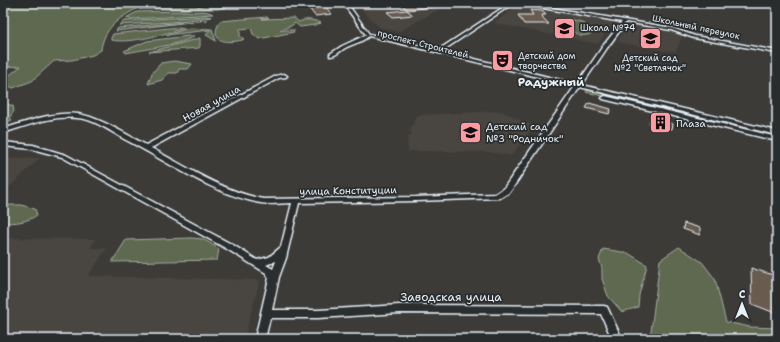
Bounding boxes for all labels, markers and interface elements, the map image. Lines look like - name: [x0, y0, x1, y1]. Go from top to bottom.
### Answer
- street label: Школьный переулок: [651, 12, 741, 42]
- school or university icon: Школа №74: [551, 15, 577, 41]
- place label: Школа №74: [580, 22, 635, 34]
- school or university icon: Детский сад №2 "Светлячок": [637, 26, 663, 52]
- street label: проспект Строителей: [376, 27, 470, 61]
- theatre icon: Детский дом творчества: [489, 48, 515, 74]
- place label: Детский дом творчества: [518, 50, 575, 72]
- place label: Детский сад №2 "Светлячок": [614, 52, 686, 74]
- district label: Радужный: [518, 74, 585, 90]
- street label: Новая улица: [180, 82, 243, 125]
- building icon: Плаза: [648, 110, 674, 136]
- place label: Плаза: [676, 117, 706, 130]
- school or university icon: Детский сад №3 "Родничок": [457, 119, 483, 145]
- place label: Детский сад №3 "Родничок": [486, 120, 563, 145]
- street label: улица Конституции: [299, 183, 397, 198]
- north arrow: [722, 284, 762, 324]
- text: С: [739, 287, 746, 302]
- street label: Заводская улица: [400, 289, 502, 305]

